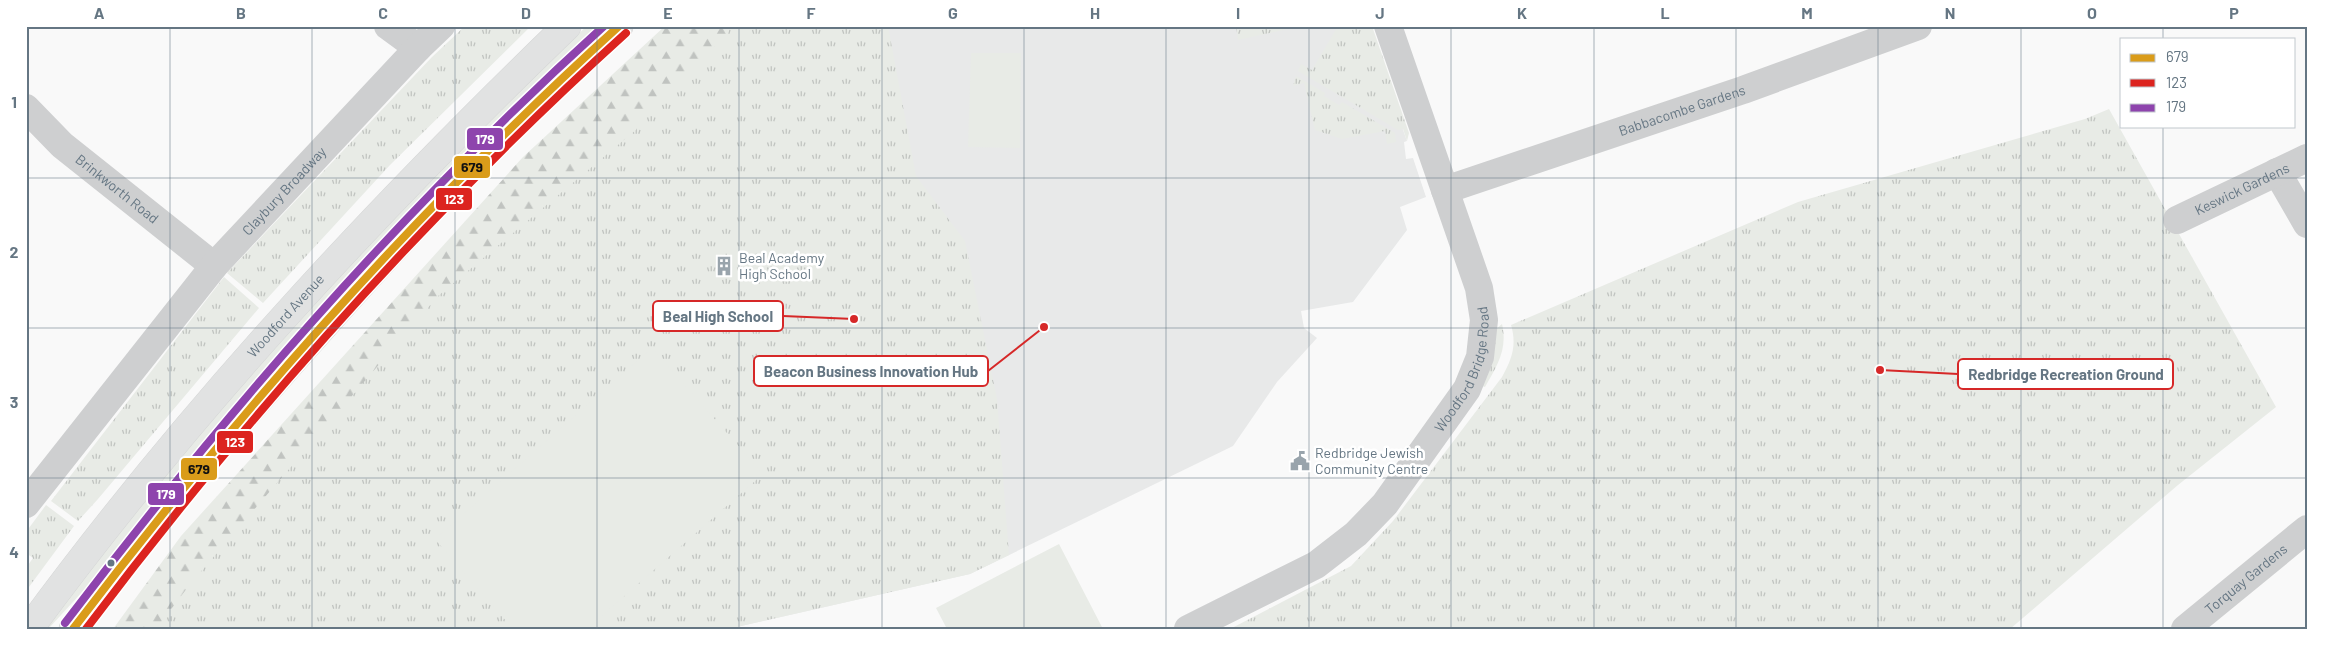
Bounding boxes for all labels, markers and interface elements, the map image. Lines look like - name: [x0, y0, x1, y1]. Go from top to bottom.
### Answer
- text: A: [94, 3, 105, 22]
- text: B: [236, 3, 246, 22]
- text: C: [378, 3, 388, 22]
- text: D: [521, 3, 531, 22]
- text: E: [663, 3, 673, 22]
- text: F: [807, 3, 816, 22]
- text: G: [948, 3, 958, 22]
- text: H: [1090, 3, 1100, 22]
- text: I: [1236, 3, 1240, 22]
- text: J: [1375, 3, 1385, 22]
- text: K: [1517, 3, 1527, 22]
- text: L: [1660, 3, 1670, 22]
- text: M: [1801, 3, 1813, 22]
- text: N: [1945, 3, 1955, 22]
- text: O: [2087, 3, 2097, 22]
- text: P: [2229, 3, 2239, 22]
- legend: [2120, 38, 2296, 128]
- text: 679: [2166, 47, 2189, 65]
- text: 123: [2166, 73, 2187, 91]
- street label: Babbacombe Gardens: [1616, 81, 1748, 139]
- text: 1: [11, 92, 17, 111]
- text: 179: [2166, 97, 2186, 115]
- line badge: 179: [466, 127, 504, 151]
- text: 179: [475, 130, 495, 147]
- street label: Claybury Broadway: [238, 142, 330, 238]
- street label: Brinkworth Road: [72, 150, 162, 227]
- line badge: 679: [453, 155, 491, 179]
- text: 679: [461, 158, 483, 175]
- street label: Keswick Gardens: [2192, 159, 2292, 218]
- line badge: 123: [435, 187, 473, 211]
- text: 123: [444, 190, 464, 207]
- text: 2: [10, 242, 19, 261]
- place label: Beal Academy High School: [739, 249, 825, 282]
- building icon: Beal Academy High School: [713, 255, 735, 277]
- street label: Woodford Avenue: [243, 270, 327, 361]
- callout: Beal High School: [653, 301, 783, 331]
- street label: Woodford Bridge Road: [1430, 305, 1492, 435]
- text: Beal High School: [663, 307, 773, 325]
- callout: Beacon Business Innovation Hub: [754, 356, 988, 386]
- callout: Redbridge Recreation Ground: [1958, 359, 2173, 389]
- text: Beacon Business Innovation Hub: [764, 362, 978, 380]
- text: Redbridge Recreation Ground: [1968, 365, 2164, 383]
- text: 3: [10, 392, 18, 411]
- line badge: 123: [216, 430, 254, 454]
- text: 123: [225, 433, 245, 450]
- place label: Redbridge Jewish Community Centre: [1315, 444, 1428, 477]
- public building icon: Redbridge Jewish Community Centre: [1289, 450, 1311, 472]
- line badge: 679: [180, 457, 218, 481]
- text: 679: [188, 460, 210, 477]
- line badge: 179: [147, 482, 185, 506]
- text: 179: [156, 485, 176, 502]
- street label: Torquay Gardens: [2201, 540, 2291, 617]
- text: 4: [9, 542, 19, 561]
- unlabelled marker: [106, 558, 116, 568]

